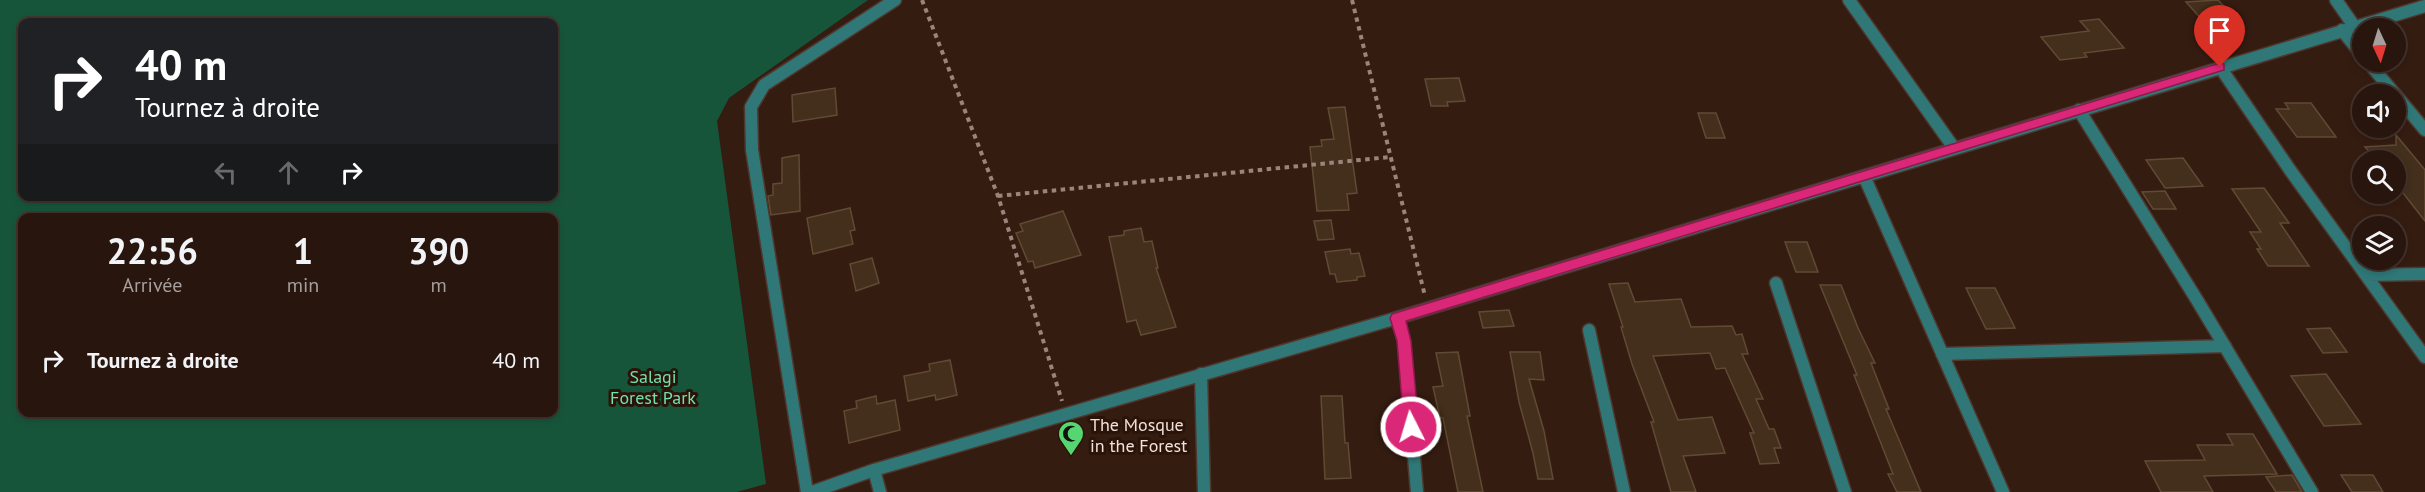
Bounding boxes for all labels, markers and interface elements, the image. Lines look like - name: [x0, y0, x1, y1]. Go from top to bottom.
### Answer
- pin: [2194, 5, 2245, 67]
- icon: arrive: [2203, 14, 2236, 47]
- north arrow: [2352, 18, 2406, 72]
- map controls: [2352, 18, 2406, 270]
- text: 40 m: [135, 37, 227, 92]
- icon: right: [36, 42, 114, 120]
- button: sound: [2352, 84, 2406, 138]
- text: Tournez à droite: [135, 90, 320, 124]
- button: search: [2352, 150, 2406, 204]
- icon: left: [209, 156, 242, 189]
- icon: ahead: [272, 156, 305, 189]
- icon: right: [335, 156, 368, 189]
- button: layers: [2352, 216, 2406, 270]
- text: 22:56: [107, 227, 198, 274]
- text: 1: [293, 227, 313, 274]
- text: 390: [408, 227, 469, 274]
- text: Arrivée: [122, 272, 182, 298]
- text: min: [287, 272, 319, 298]
- text: m: [431, 272, 447, 298]
- icon: right: [36, 344, 69, 377]
- text: Tournez à droite: [87, 346, 239, 374]
- text: 40 m: [492, 346, 540, 374]
- park label: Salagi Forest Park: [610, 365, 696, 409]
- position arrow: [1379, 395, 1443, 459]
- place label: The Mosque in the Forest: [1090, 413, 1187, 457]
- mosque icon: The Mosque in the Forest: [1056, 419, 1086, 457]

